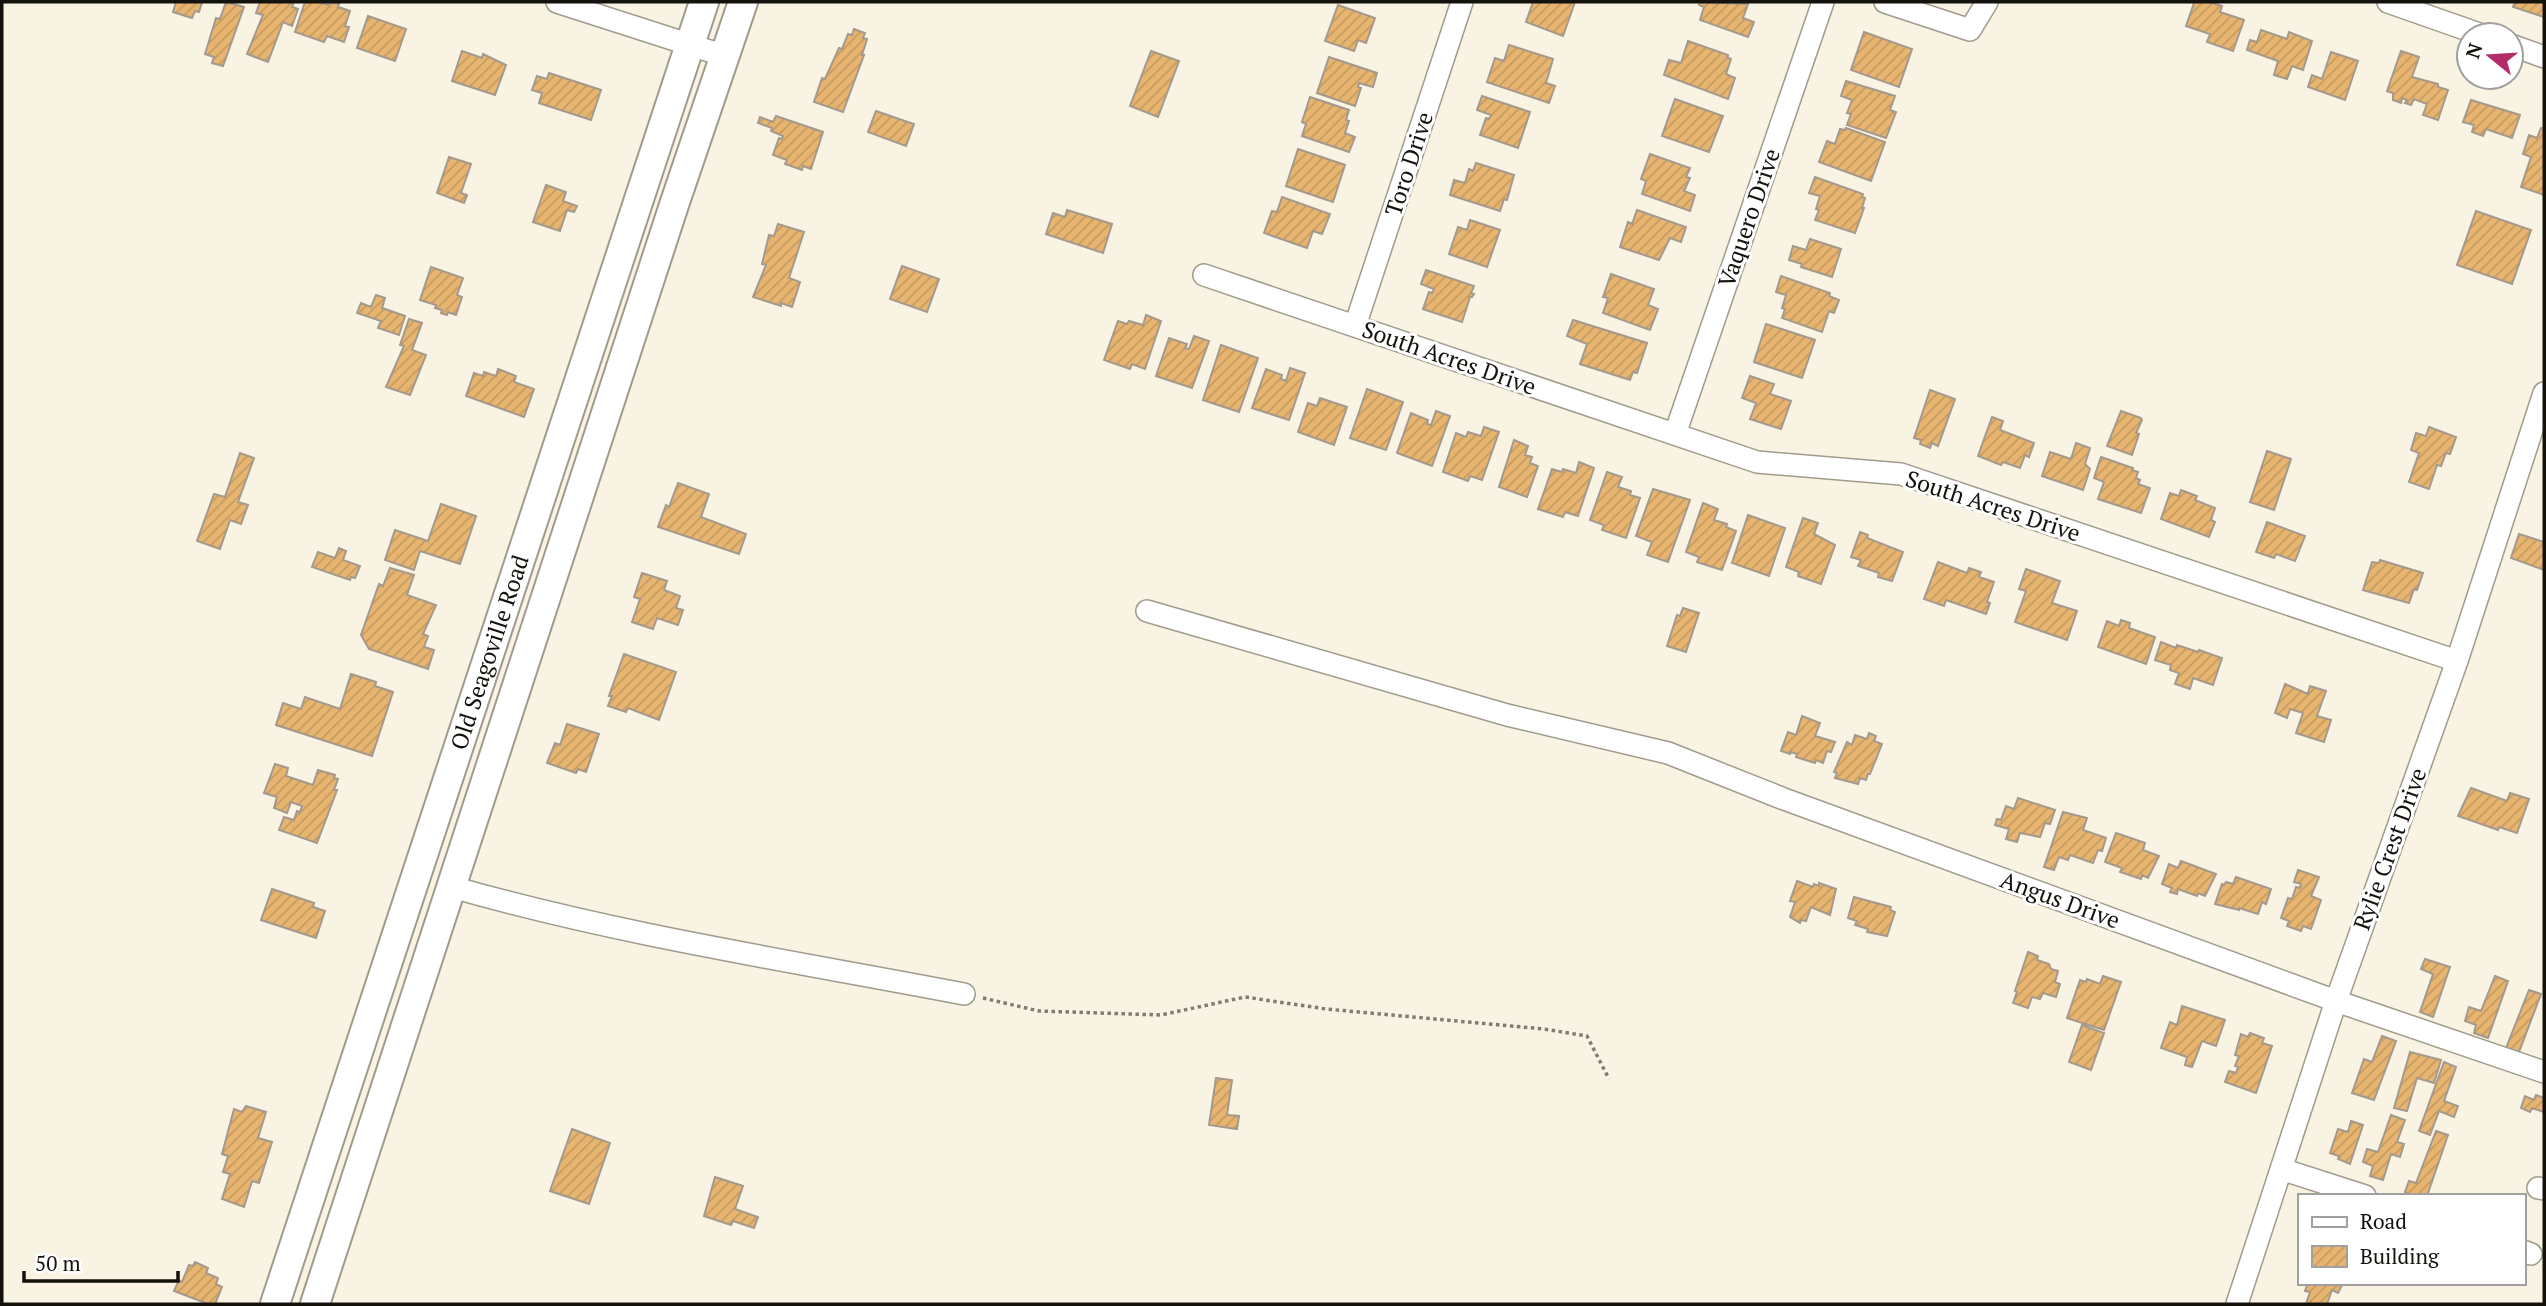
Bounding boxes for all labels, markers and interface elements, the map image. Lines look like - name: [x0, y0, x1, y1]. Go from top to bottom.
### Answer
- north arrow: [2455, 21, 2525, 91]
- text: N: [2459, 39, 2488, 61]
- street label: Toro Drive: [1377, 108, 1440, 220]
- street label: Vaquero Drive: [1710, 144, 1787, 291]
- street label: South Acres Drive: [1358, 313, 1540, 402]
- street label: South Acres Drive: [1902, 463, 2084, 548]
- street label: Old Seagoville Road: [443, 551, 536, 754]
- street label: Rylie Crest Drive: [2346, 763, 2433, 934]
- street label: Angus Drive: [1996, 864, 2124, 935]
- legend: [2298, 1194, 2525, 1285]
- text: Road: [2360, 1207, 2407, 1235]
- scale bar: [24, 1240, 178, 1284]
- text: Building: [2360, 1242, 2440, 1270]
- text: 50 m: [35, 1249, 81, 1277]

